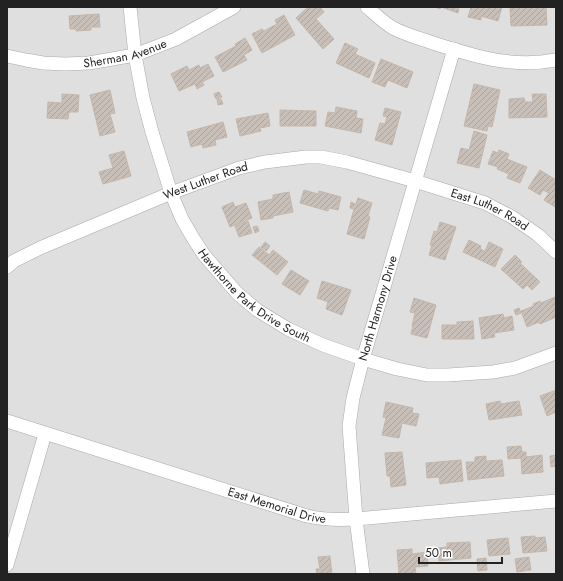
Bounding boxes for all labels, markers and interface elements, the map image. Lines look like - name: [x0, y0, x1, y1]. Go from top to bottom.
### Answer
- street label: Sherman Avenue: [83, 34, 169, 72]
- street label: West Luther Road: [160, 157, 249, 204]
- street label: East Luther Road: [449, 184, 532, 235]
- street label: Hawthorne Park Drive South: [193, 245, 313, 347]
- street label: North Harmony Drive: [354, 254, 402, 363]
- street label: East Memorial Drive: [226, 483, 327, 528]
- scale bar: [419, 539, 502, 565]
- text: 50 m: [425, 544, 452, 562]

